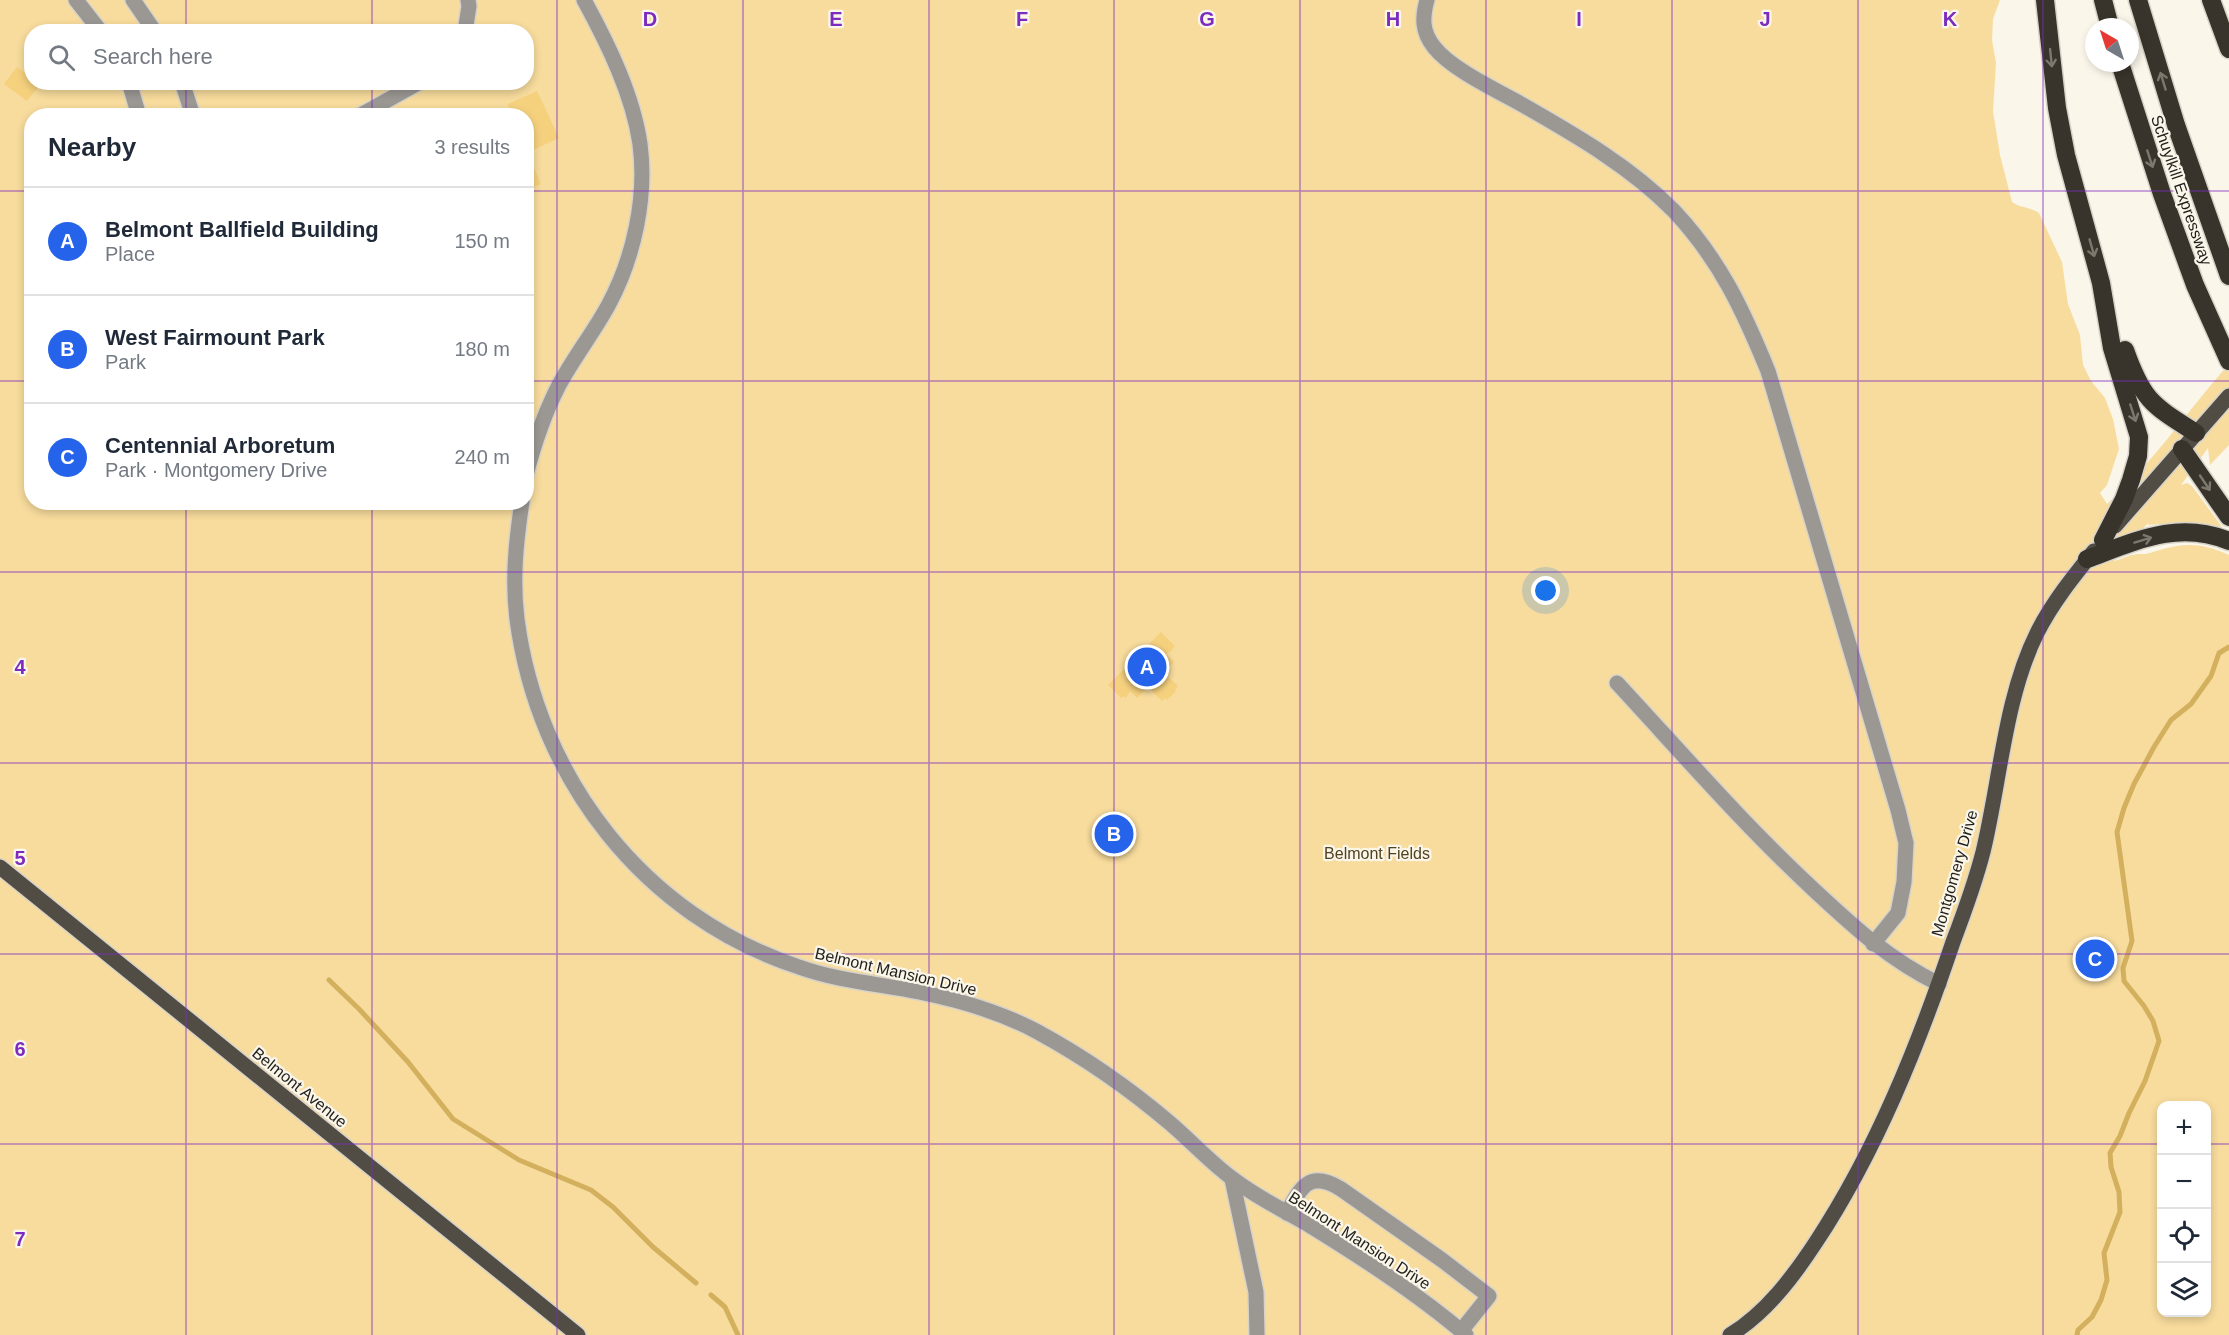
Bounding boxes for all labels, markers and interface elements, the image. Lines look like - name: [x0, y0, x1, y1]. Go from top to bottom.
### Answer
- text: D: [643, 8, 657, 30]
- text: E: [829, 8, 843, 30]
- text: F: [1016, 8, 1028, 30]
- text: G: [1199, 8, 1215, 30]
- text: H: [1386, 8, 1400, 30]
- text: I: [1576, 8, 1582, 30]
- text: J: [1759, 8, 1771, 30]
- text: K: [1943, 8, 1958, 30]
- north arrow: [2085, 18, 2139, 72]
- search box: [24, 24, 534, 90]
- icon: search: [45, 41, 78, 74]
- text: Search here: [93, 44, 213, 69]
- one-way arrow: [2046, 48, 2057, 68]
- one-way arrow: [2157, 72, 2168, 91]
- street label: Schuylkill Expressway: [2148, 113, 2215, 267]
- text: Nearby: [48, 132, 136, 162]
- text: 3 results: [434, 136, 510, 158]
- one-way arrow: [2145, 149, 2156, 168]
- text: Belmont Ballfield Building: [105, 217, 379, 242]
- text: A: [60, 230, 75, 252]
- text: 150 m: [454, 230, 510, 252]
- one-way arrow: [2087, 238, 2099, 257]
- text: Place: [105, 243, 155, 265]
- text: West Fairmount Park: [105, 325, 325, 350]
- text: B: [60, 338, 75, 360]
- text: 180 m: [454, 338, 510, 360]
- text: Park: [105, 351, 146, 373]
- one-way arrow: [2128, 403, 2139, 422]
- text: Centennial Arboretum: [105, 433, 335, 458]
- text: C: [60, 446, 75, 468]
- text: 240 m: [454, 446, 510, 468]
- text: Park · Montgomery Drive: [105, 459, 327, 481]
- one-way arrow: [2199, 475, 2211, 491]
- one-way arrow: [2133, 534, 2152, 545]
- your location: [1531, 576, 1560, 605]
- pin: A: [1128, 644, 1166, 690]
- text: 4: [14, 656, 26, 678]
- street label: Montgomery Drive: [1928, 808, 1981, 938]
- pin: B: [1094, 812, 1134, 856]
- park label: Belmont Fields: [1324, 845, 1430, 862]
- text: 5: [14, 847, 26, 869]
- pin: C: [2076, 936, 2114, 982]
- street label: Belmont Mansion Drive: [813, 945, 978, 998]
- text: 6: [14, 1038, 26, 1060]
- street label: Belmont Avenue: [249, 1044, 350, 1131]
- map controls: [2157, 1101, 2211, 1317]
- button: +: [2157, 1101, 2211, 1155]
- button: −: [2157, 1155, 2211, 1209]
- street label: Belmont Mansion Drive: [1286, 1188, 1434, 1293]
- button: locate: [2157, 1209, 2211, 1263]
- text: 7: [14, 1228, 26, 1250]
- button: layers: [2157, 1263, 2211, 1317]

